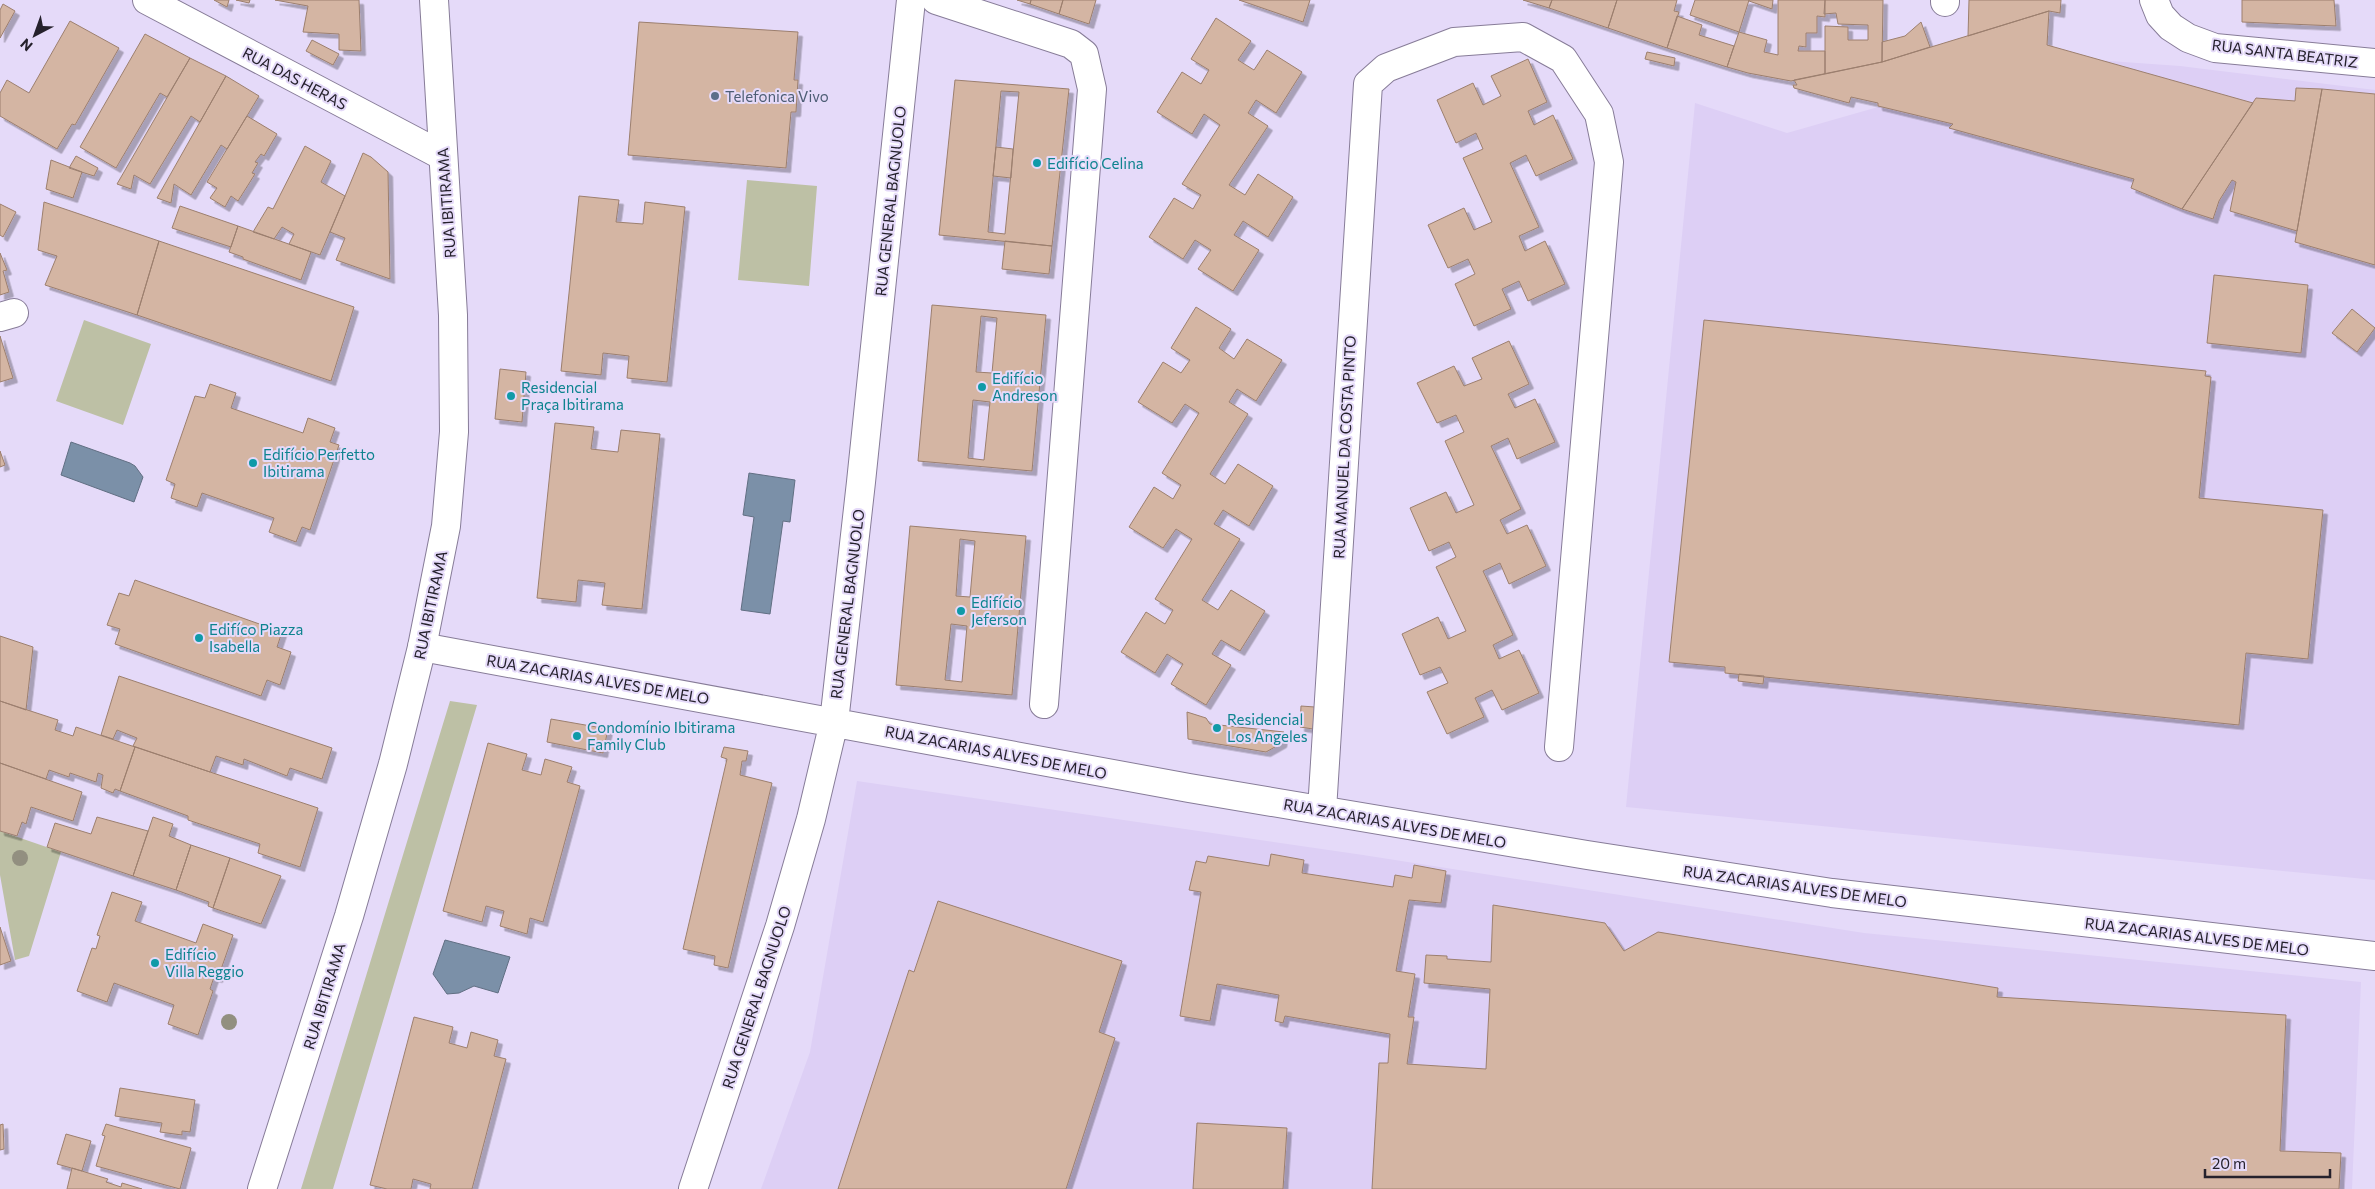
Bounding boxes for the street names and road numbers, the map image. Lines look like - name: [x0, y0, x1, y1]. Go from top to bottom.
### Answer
- street label: RUA SANTA BEATRIZ: [2211, 35, 2359, 71]
- street label: RUA DAS HERAS: [240, 43, 350, 113]
- street label: RUA GENERAL BAGNUOLO: [871, 105, 909, 297]
- street label: RUA IBITIRAMA: [433, 147, 459, 259]
- street label: RUA MANUEL DA COSTA PINTO: [1329, 335, 1359, 559]
- street label: RUA GENERAL BAGNUOLO: [826, 508, 868, 700]
- street label: RUA IBITIRAMA: [410, 549, 450, 661]
- street label: RUA ZACARIAS ALVES DE MELO: [485, 651, 711, 707]
- street label: RUA ZACARIAS ALVES DE MELO: [884, 722, 1108, 782]
- street label: RUA ZACARIAS ALVES DE MELO: [1282, 795, 1508, 851]
- street label: RUA ZACARIAS ALVES DE MELO: [1682, 861, 1908, 911]
- street label: RUA GENERAL BAGNUOLO: [718, 903, 794, 1091]
- street label: RUA ZACARIAS ALVES DE MELO: [2084, 913, 2310, 959]
- street label: RUA IBITIRAMA: [299, 941, 349, 1051]

